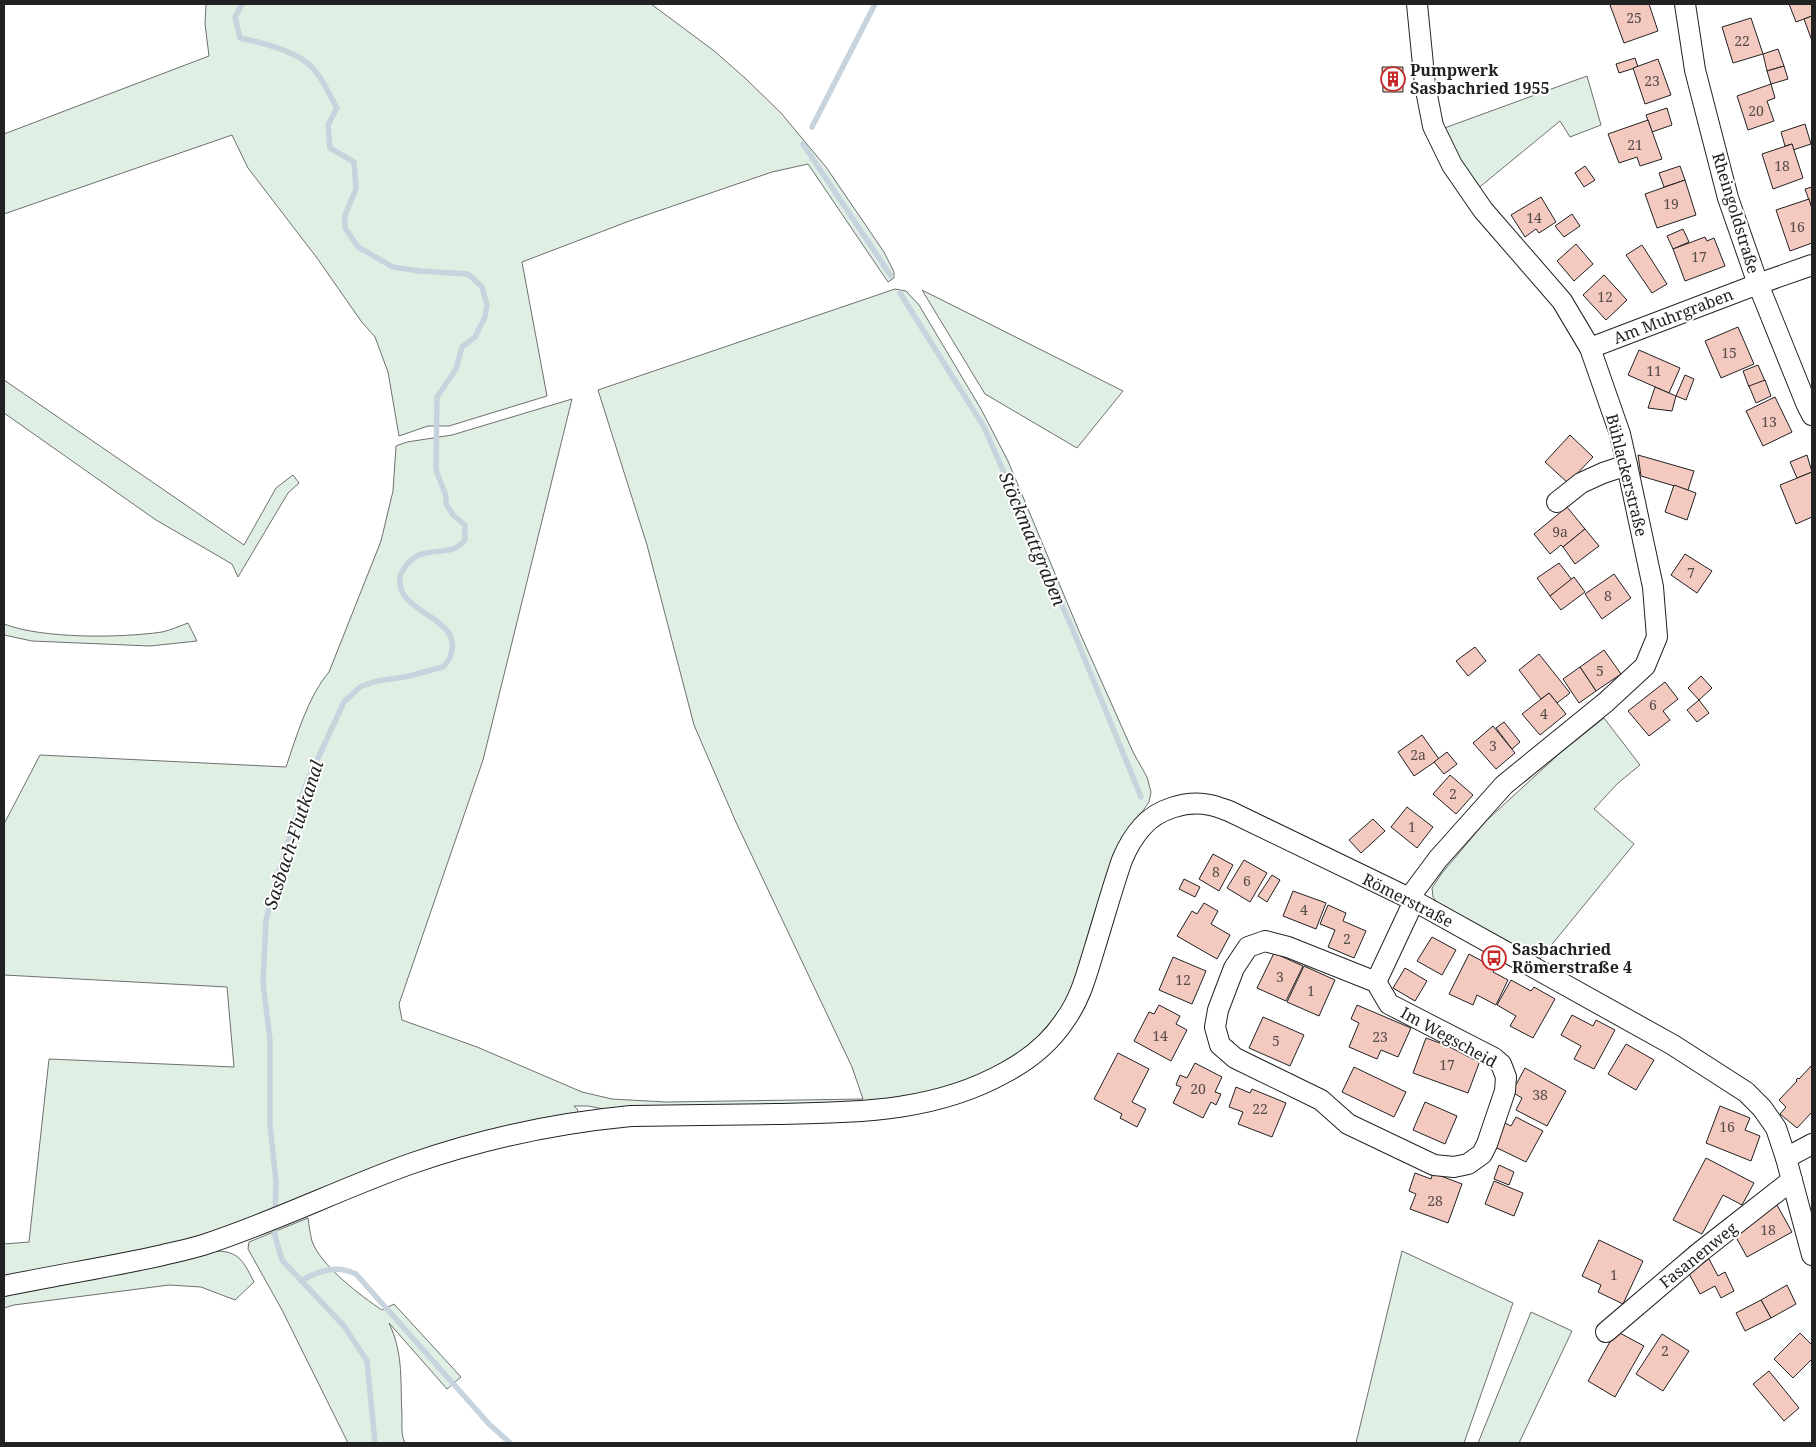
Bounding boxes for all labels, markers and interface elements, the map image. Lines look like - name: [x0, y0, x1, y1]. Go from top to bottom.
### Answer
- house number: 25: [1626, 8, 1642, 27]
- house number: 22: [1734, 31, 1750, 50]
- place label: Pumpwerk Sasbachried 1955: [1410, 59, 1550, 99]
- building icon: Pumpwerk Sasbachried 1955: [1380, 66, 1406, 92]
- house number: 23: [1644, 71, 1660, 90]
- house number: 20: [1748, 101, 1764, 120]
- house number: 21: [1627, 135, 1643, 154]
- street label: Rheingoldstraße: [1707, 150, 1765, 276]
- house number: 18: [1774, 156, 1790, 175]
- house number: 19: [1663, 194, 1679, 213]
- house number: 14: [1526, 208, 1542, 227]
- house number: 16: [1789, 217, 1805, 236]
- house number: 17: [1691, 247, 1707, 266]
- street label: Am Muhrgraben: [1610, 283, 1736, 349]
- house number: 12: [1597, 287, 1613, 306]
- house number: 15: [1721, 343, 1737, 362]
- house number: 11: [1646, 361, 1662, 380]
- street label: Bühlackerstraße: [1601, 411, 1653, 539]
- house number: 13: [1761, 412, 1777, 431]
- water label: Stöckmattgraben: [994, 468, 1072, 610]
- house number: 9a: [1552, 522, 1568, 541]
- house number: 7: [1687, 563, 1695, 582]
- house number: 8: [1604, 586, 1612, 605]
- house number: 5: [1596, 661, 1604, 680]
- house number: 6: [1649, 695, 1657, 714]
- house number: 4: [1540, 704, 1548, 723]
- house number: 3: [1489, 736, 1497, 755]
- house number: 2a: [1410, 745, 1426, 764]
- water label: Sasbach-Flutkanal: [258, 757, 329, 912]
- house number: 2: [1449, 784, 1457, 803]
- house number: 1: [1408, 817, 1416, 836]
- house number: 8: [1212, 862, 1220, 881]
- street label: Römerstraße: [1359, 868, 1457, 932]
- house number: 6: [1243, 871, 1251, 890]
- house number: 4: [1300, 900, 1308, 919]
- house number: 2: [1343, 929, 1351, 948]
- place label: Sasbachried Römerstraße 4: [1512, 938, 1632, 978]
- bus stop icon: Sasbachried Römerstraße 4: [1481, 945, 1507, 971]
- house number: 3: [1276, 967, 1284, 986]
- house number: 12: [1175, 970, 1191, 989]
- house number: 1: [1307, 981, 1315, 1000]
- street label: Im Wegscheid: [1397, 1001, 1501, 1073]
- house number: 14: [1152, 1026, 1168, 1045]
- house number: 23: [1372, 1027, 1388, 1046]
- house number: 5: [1272, 1031, 1280, 1050]
- house number: 17: [1439, 1055, 1455, 1074]
- house number: 20: [1190, 1079, 1206, 1098]
- house number: 38: [1532, 1085, 1548, 1104]
- house number: 22: [1252, 1099, 1268, 1118]
- house number: 16: [1719, 1117, 1735, 1136]
- house number: 28: [1427, 1191, 1443, 1210]
- street label: Fasanenweg: [1654, 1217, 1742, 1293]
- house number: 18: [1760, 1220, 1776, 1239]
- house number: 1: [1610, 1265, 1618, 1284]
- house number: 2: [1661, 1341, 1669, 1360]

